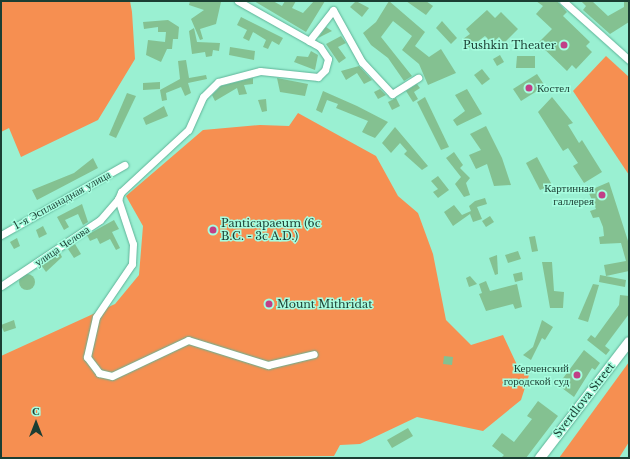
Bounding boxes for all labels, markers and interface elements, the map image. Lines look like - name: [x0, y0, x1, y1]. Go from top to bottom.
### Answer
- place label: Pushkin Theater: [463, 38, 556, 52]
- marker: Pushkin Theater: [559, 40, 569, 50]
- place label: Костел: [537, 81, 570, 95]
- marker: Костел: [524, 83, 534, 93]
- street label: 1-я Эспланадная улица: [11, 168, 113, 232]
- place label: Картинная галлерея: [544, 182, 594, 208]
- marker: Картинная галлерея: [597, 190, 607, 200]
- place label: Panticapaeum (6c B.C. - 3c A.D.): [221, 217, 321, 243]
- street label: улица Челова: [32, 223, 92, 269]
- marker: Panticapaeum (6c B.C. - 3c A.D.): [208, 225, 218, 235]
- place label: Mount Mithridat: [277, 297, 372, 311]
- marker: Mount Mithridat: [264, 299, 274, 309]
- street label: Sverdlova Street: [551, 360, 617, 440]
- place label: Керченский городской суд: [504, 362, 569, 388]
- marker: Керченский городской суд: [572, 370, 582, 380]
- north arrow: [16, 403, 56, 443]
- text: С: [32, 404, 40, 418]

